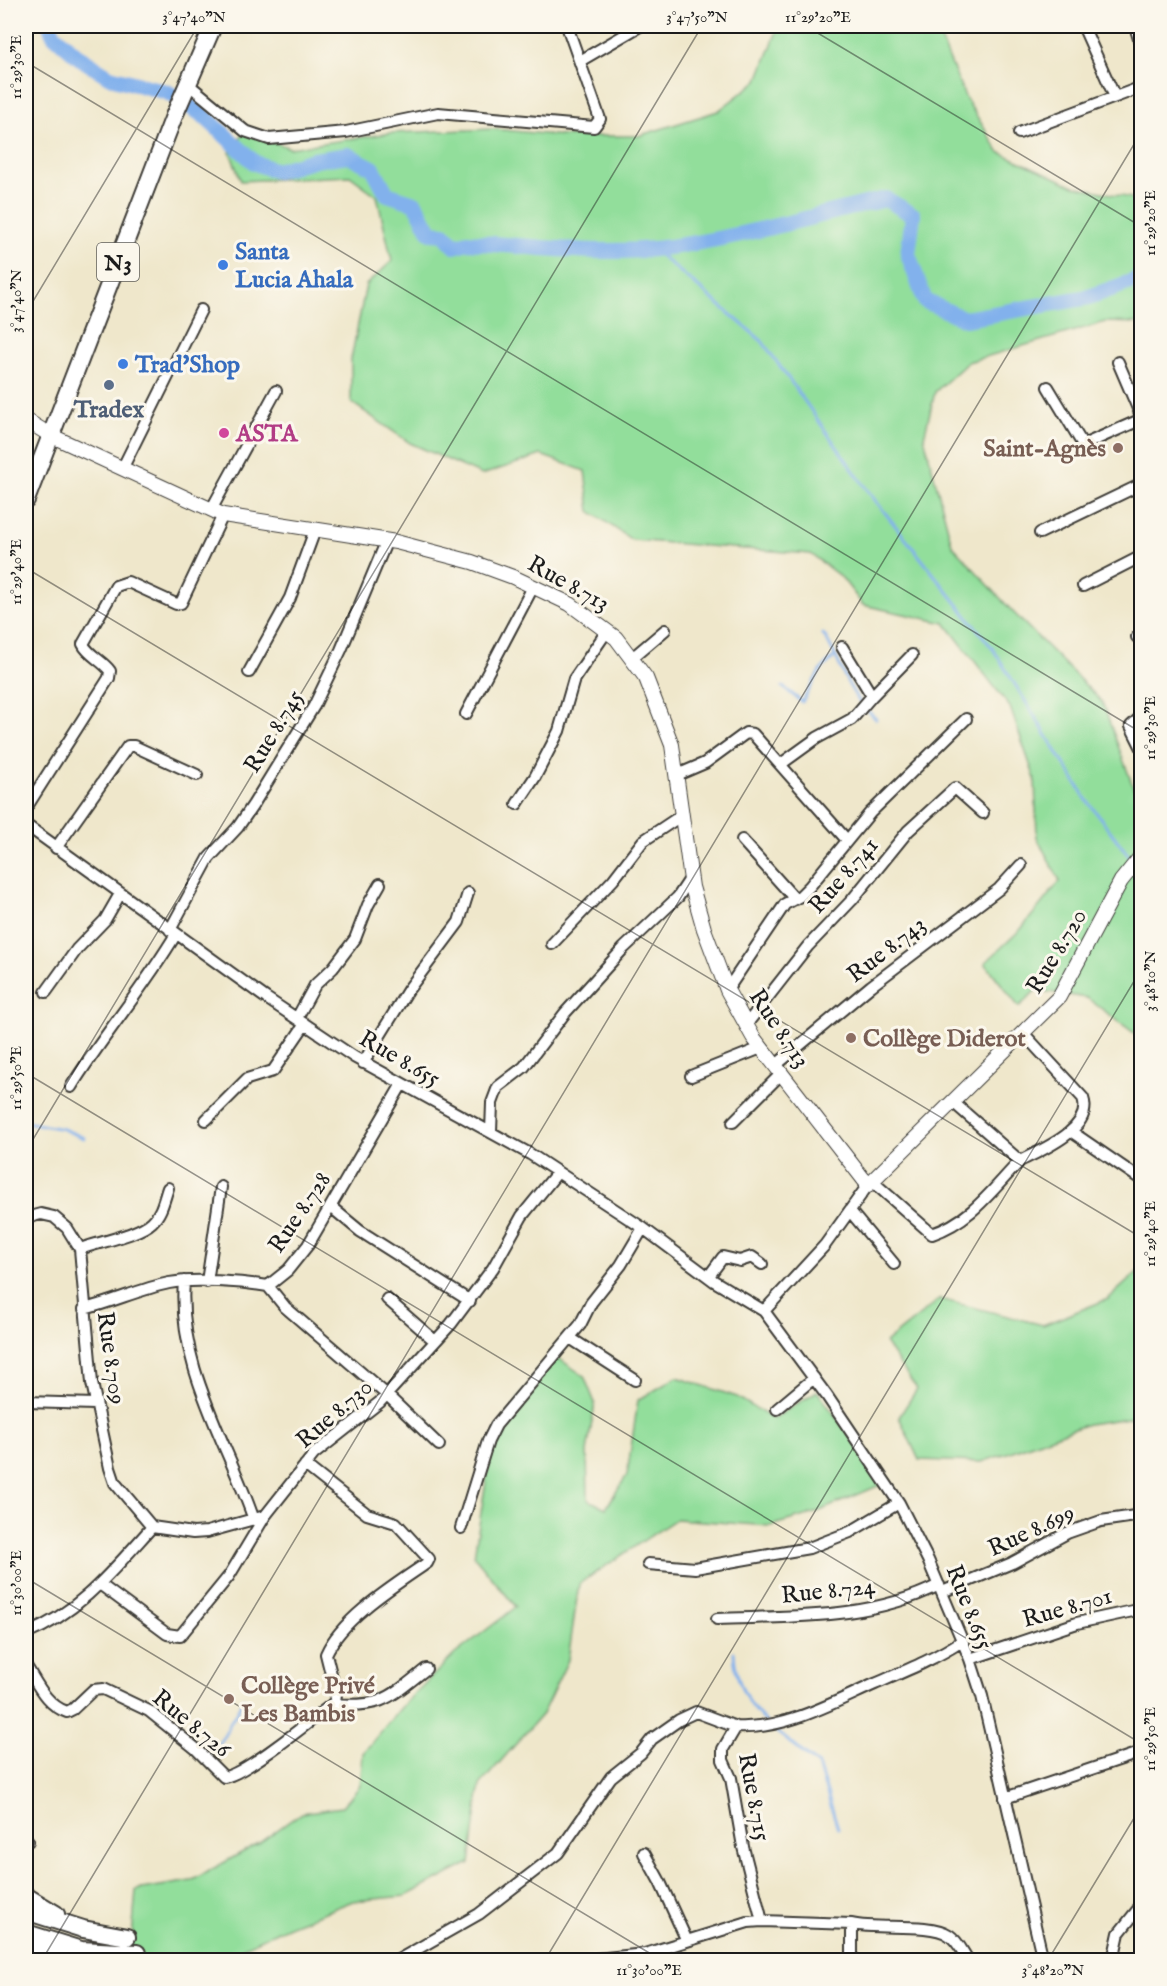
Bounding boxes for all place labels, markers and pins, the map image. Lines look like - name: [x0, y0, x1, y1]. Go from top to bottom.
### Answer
- place label: Santa Lucia Ahala: [235, 237, 354, 296]
- marker: Santa Lucia Ahala: [216, 258, 230, 272]
- place label: Trad'Shop: [134, 350, 240, 381]
- marker: Trad'Shop: [116, 357, 130, 371]
- marker: Tradex: [102, 378, 116, 392]
- place label: Tradex: [73, 395, 144, 426]
- place label: ASTA: [235, 419, 299, 450]
- marker: ASTA: [217, 426, 231, 440]
- place label: Saint-Agnès: [983, 434, 1107, 465]
- marker: Saint-Agnès: [1111, 441, 1125, 455]
- place label: Collège Diderot: [863, 1024, 1026, 1055]
- marker: Collège Diderot: [844, 1031, 858, 1045]
- place label: Collège Privé Les Bambis: [241, 1671, 375, 1730]
- marker: Collège Privé Les Bambis: [222, 1692, 236, 1706]

